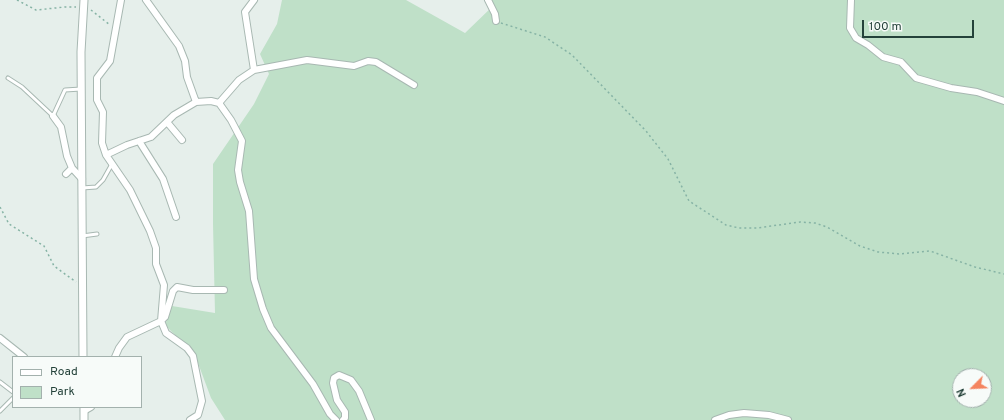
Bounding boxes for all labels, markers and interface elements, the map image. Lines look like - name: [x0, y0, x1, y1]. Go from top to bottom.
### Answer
- scale bar: [864, 12, 976, 38]
- text: 100 m: [869, 19, 902, 35]
- legend: [12, 356, 142, 408]
- text: Road: [50, 364, 78, 380]
- north arrow: [952, 368, 992, 408]
- text: Park: [50, 384, 75, 400]
- text: N: [954, 386, 970, 399]

